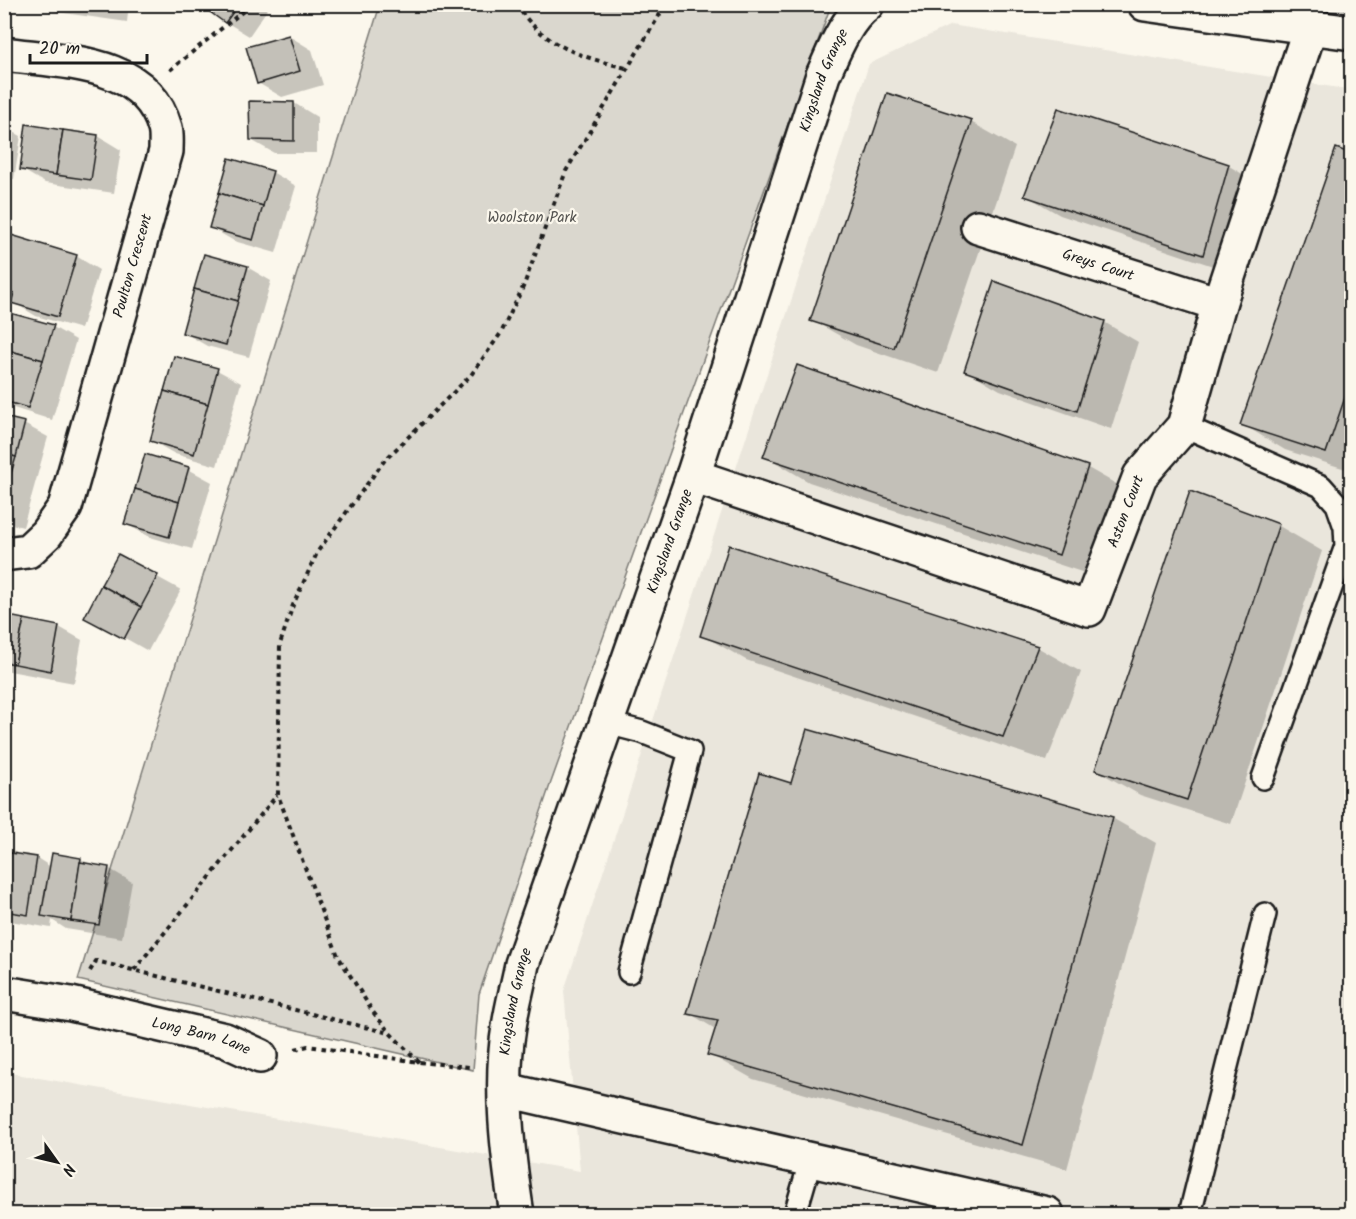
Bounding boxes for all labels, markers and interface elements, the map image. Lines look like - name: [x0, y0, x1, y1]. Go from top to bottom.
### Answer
- street label: Kingsland Grange: [793, 24, 855, 135]
- scale bar: [30, 27, 147, 65]
- text: 20 m: [39, 35, 80, 64]
- park label: Woolston Park: [487, 206, 578, 230]
- street label: Poulton Crescent: [107, 211, 159, 321]
- street label: Greys Court: [1059, 243, 1137, 288]
- street label: Aston Court: [1102, 472, 1151, 551]
- street label: Kingsland Grange: [641, 486, 700, 597]
- street label: Kingsland Grange: [494, 944, 539, 1056]
- street label: Long Barn Lane: [149, 1011, 255, 1062]
- north arrow: [27, 1132, 87, 1192]
- text: N: [55, 1158, 81, 1181]

